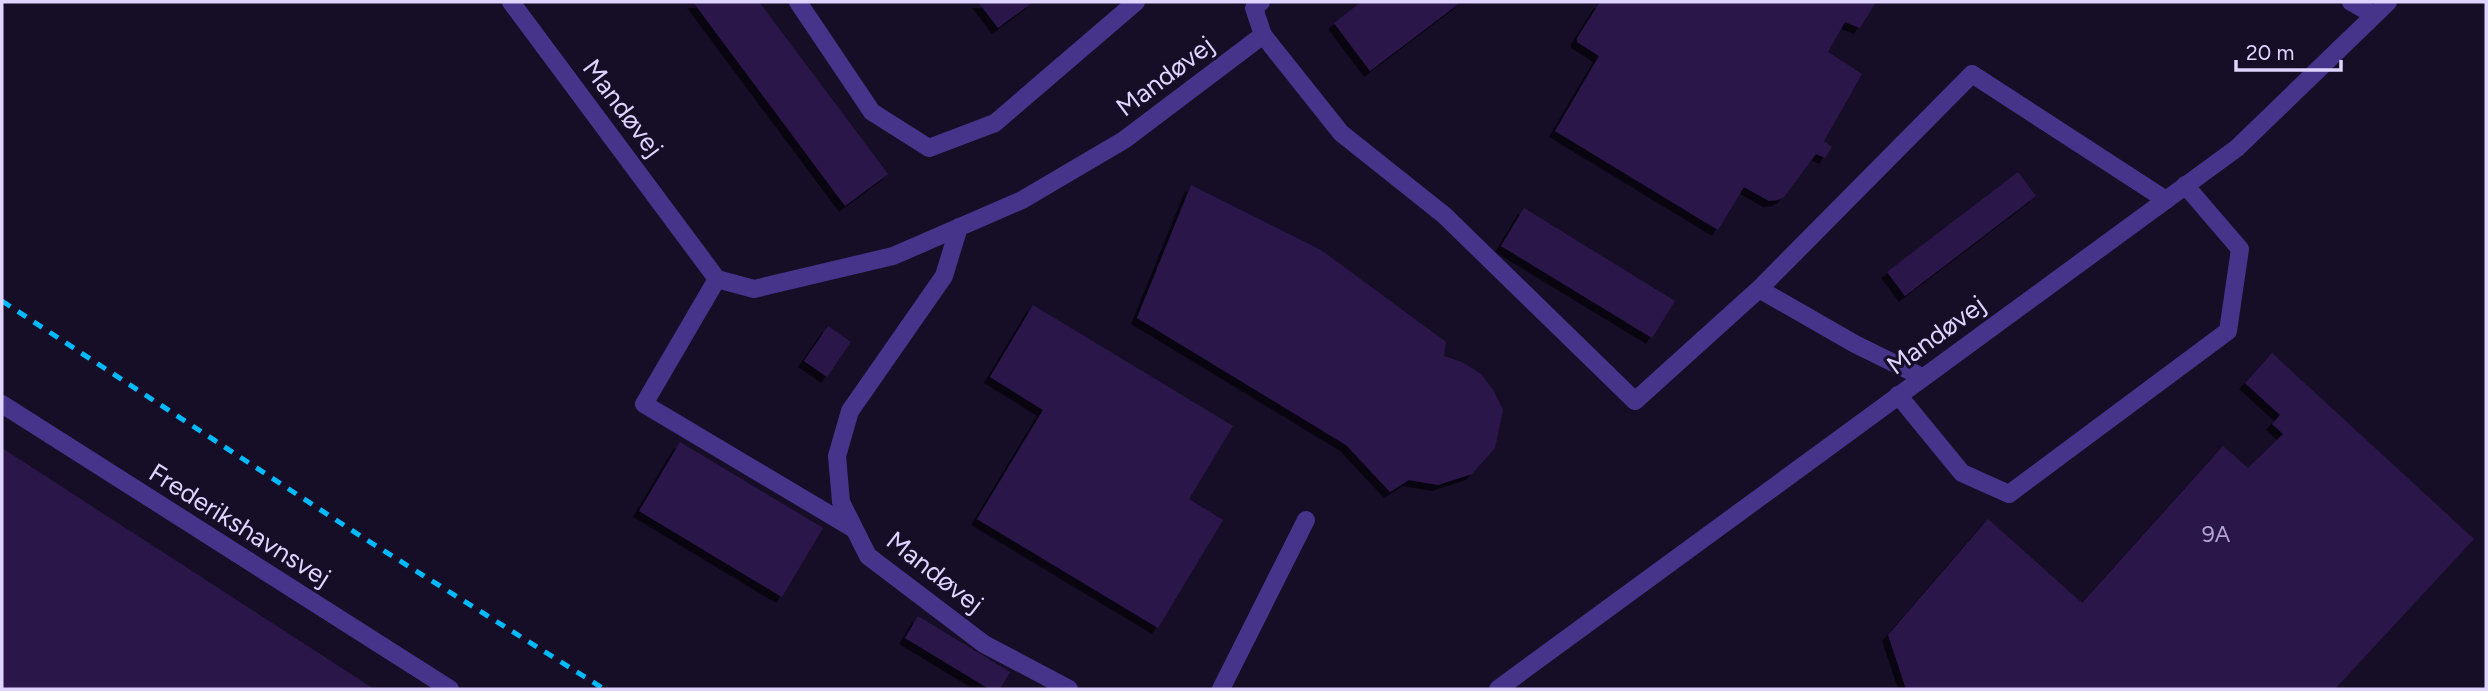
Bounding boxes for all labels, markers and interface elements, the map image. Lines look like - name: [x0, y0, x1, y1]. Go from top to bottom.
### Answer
- scale bar: [2236, 28, 2341, 72]
- street label: Mandøvej: [1110, 29, 1220, 123]
- text: 20 m: [2246, 40, 2294, 65]
- street label: Mandøvej: [576, 53, 670, 163]
- street label: Mandøvej: [1880, 289, 1992, 381]
- street label: Frederikshavnsvej: [143, 456, 337, 594]
- house number: 9A: [2202, 520, 2231, 548]
- street label: Mandøvej: [880, 524, 990, 620]

